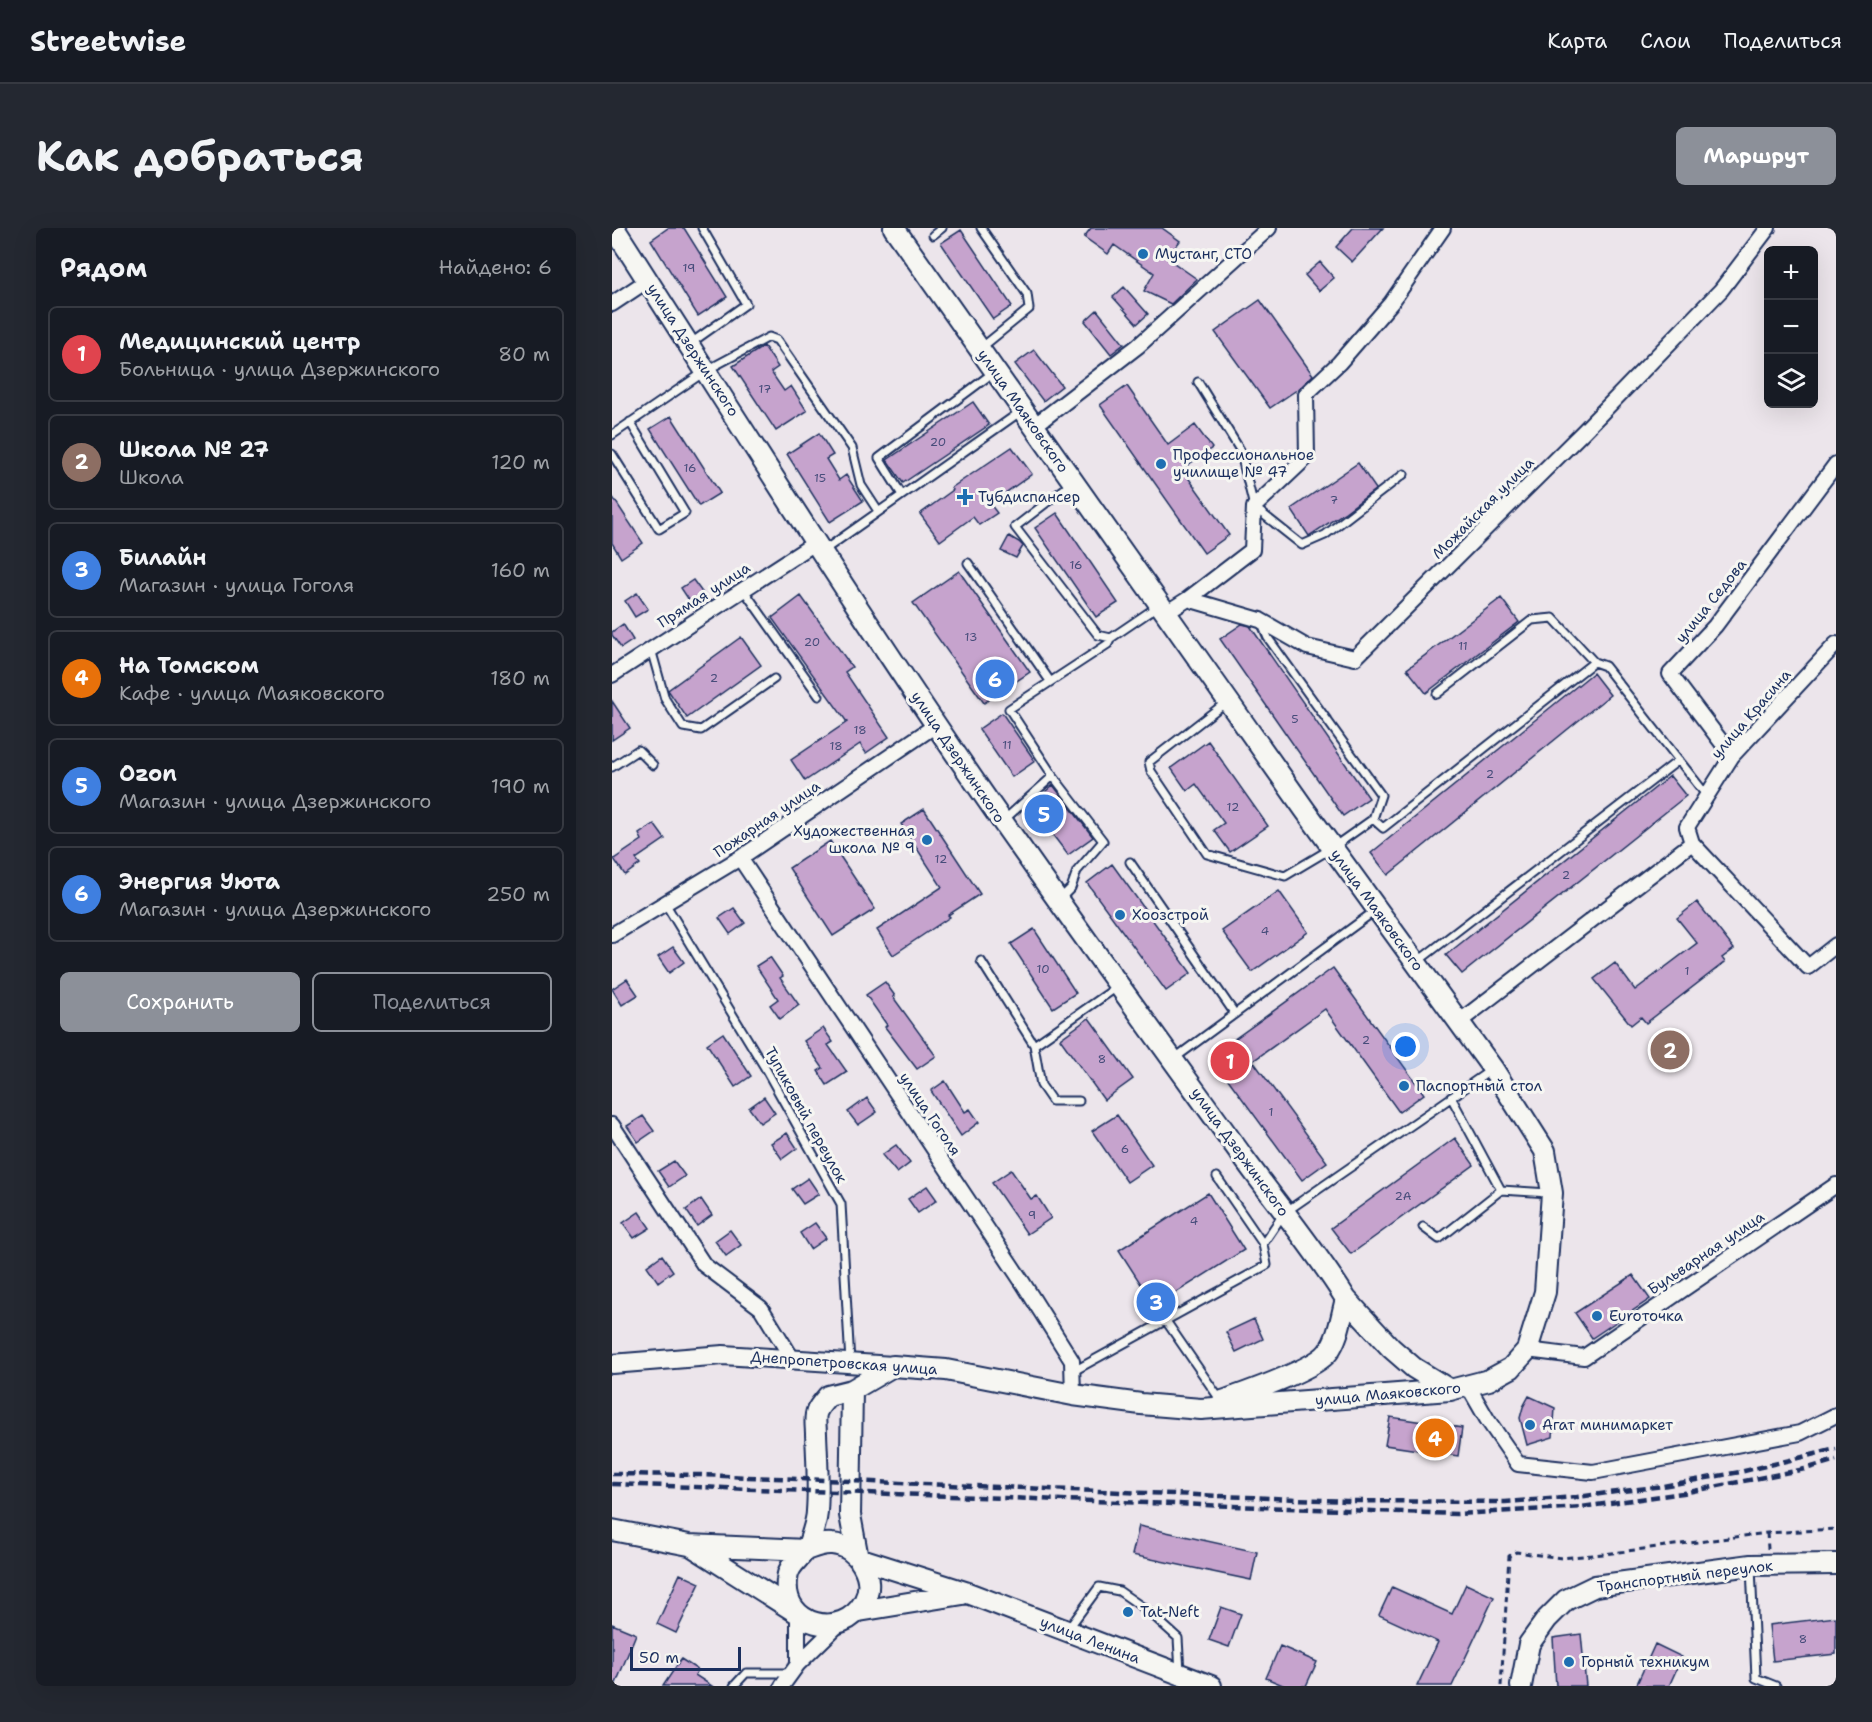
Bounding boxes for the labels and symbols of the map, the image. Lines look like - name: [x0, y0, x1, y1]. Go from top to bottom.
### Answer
- place label: Мустанг, СТО: [1155, 244, 1252, 264]
- marker: Мустанг, СТО: [1136, 247, 1150, 261]
- house number: 19: [683, 260, 695, 276]
- street label: улица Дзержинского: [642, 280, 744, 420]
- street label: улица Маяковского: [973, 345, 1073, 477]
- house number: 17: [759, 381, 771, 397]
- house number: 20: [930, 434, 946, 450]
- place label: Профессиональное училище № 47: [1173, 445, 1314, 482]
- street label: Можайская улица: [1428, 452, 1539, 563]
- marker: Профессиональное училище № 47: [1154, 457, 1168, 471]
- house number: 16: [683, 460, 697, 476]
- house number: 15: [814, 470, 826, 486]
- place label: Тубдиспансер: [978, 487, 1080, 507]
- marker: Тубдиспансер: [956, 488, 974, 506]
- house number: 7: [1330, 492, 1338, 508]
- street label: улица Седова: [1671, 554, 1752, 647]
- street label: Прямая улица: [654, 557, 755, 632]
- house number: 16: [1069, 557, 1083, 573]
- house number: 13: [965, 629, 977, 645]
- house number: 20: [804, 634, 820, 650]
- house number: 11: [1458, 638, 1468, 654]
- pin: 6: [976, 656, 1015, 702]
- street label: улица Красина: [1707, 665, 1796, 763]
- house number: 2: [710, 670, 718, 686]
- street label: улица Дзержинского: [906, 687, 1010, 827]
- house number: 5: [1291, 711, 1299, 727]
- house number: 18: [853, 722, 867, 738]
- house number: 11: [1002, 737, 1012, 753]
- house number: 18: [829, 738, 843, 754]
- house number: 2: [1486, 766, 1494, 782]
- street label: Пожарная улица: [710, 776, 825, 862]
- pin: 5: [1024, 792, 1064, 836]
- house number: 12: [1227, 799, 1239, 815]
- place label: Художественная школа № 9: [793, 821, 915, 858]
- marker: Художественная школа № 9: [920, 833, 934, 847]
- street label: улица Маяковского: [1326, 845, 1428, 975]
- house number: 12: [935, 851, 947, 867]
- house number: 2: [1562, 867, 1570, 883]
- place label: Хоозстрой: [1132, 905, 1209, 925]
- marker: Хоозстрой: [1113, 908, 1127, 922]
- house number: 4: [1261, 923, 1269, 939]
- house number: 10: [1036, 961, 1050, 977]
- house number: 1: [1684, 963, 1690, 979]
- pin: 2: [1650, 1028, 1690, 1072]
- house number: 2: [1362, 1032, 1370, 1048]
- your location: [1391, 1032, 1420, 1061]
- pin: 1: [1210, 1038, 1250, 1084]
- street label: Тупиковый переулок: [760, 1043, 852, 1187]
- house number: 8: [1098, 1051, 1106, 1067]
- street label: улица Гоголя: [895, 1068, 965, 1160]
- place label: Паспортный стол: [1416, 1076, 1543, 1096]
- marker: Паспортный стол: [1397, 1079, 1411, 1093]
- street label: улица Дзержинского: [1186, 1084, 1294, 1220]
- house number: 1: [1268, 1104, 1274, 1120]
- house number: 6: [1121, 1141, 1129, 1157]
- house number: 2А: [1394, 1188, 1412, 1204]
- street label: Бульварная улица: [1644, 1206, 1769, 1300]
- house number: 9: [1028, 1207, 1036, 1223]
- house number: 4: [1190, 1213, 1198, 1229]
- pin: 3: [1136, 1280, 1176, 1324]
- place label: Euroточка: [1609, 1306, 1684, 1326]
- marker: Euroточка: [1590, 1309, 1604, 1323]
- street label: Днепропетровская улица: [750, 1346, 939, 1380]
- street label: улица Маяковского: [1314, 1378, 1462, 1410]
- place label: Агат минимаркет: [1542, 1415, 1673, 1435]
- pin: 4: [1416, 1416, 1454, 1460]
- marker: Агат минимаркет: [1523, 1418, 1537, 1432]
- street label: Транспортный переулок: [1596, 1555, 1774, 1597]
- place label: Tat-Neft: [1140, 1602, 1199, 1622]
- marker: Tat-Neft: [1121, 1605, 1135, 1619]
- street label: улица Ленина: [1037, 1612, 1143, 1668]
- house number: 8: [1799, 1631, 1807, 1647]
- scale bar: [630, 1644, 741, 1672]
- place label: Горный техникум: [1581, 1652, 1710, 1672]
- marker: Горный техникум: [1562, 1655, 1576, 1669]

